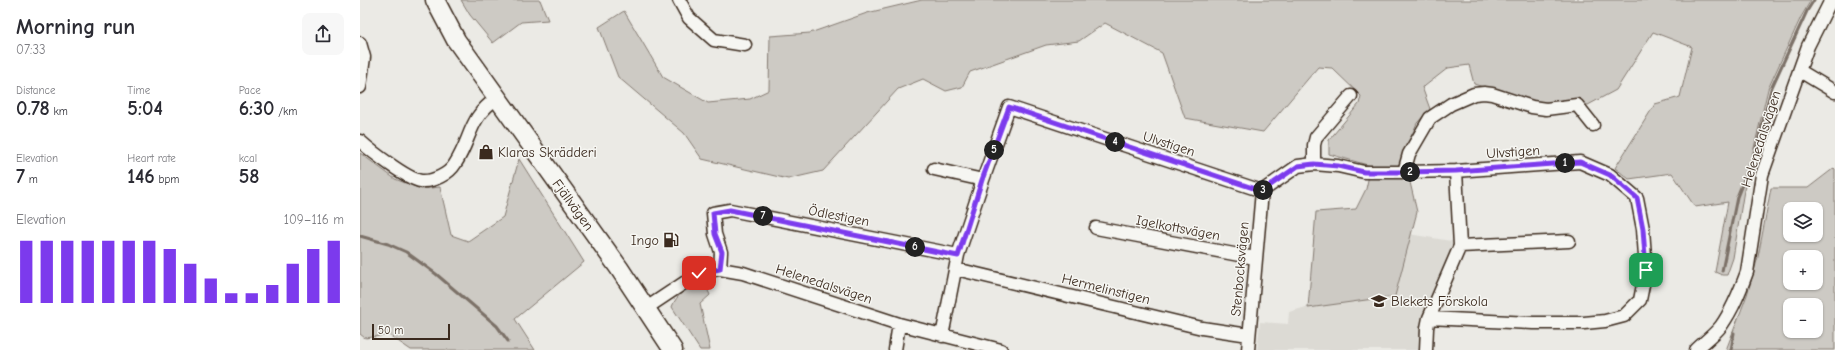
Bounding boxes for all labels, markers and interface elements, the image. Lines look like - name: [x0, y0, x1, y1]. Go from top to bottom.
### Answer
- button: share: [302, 13, 344, 55]
- text: Morning run: [16, 14, 135, 40]
- text: 07:33: [16, 42, 46, 57]
- text: Distance: [16, 84, 55, 97]
- text: Time: [127, 84, 150, 97]
- text: Pace: [239, 84, 261, 97]
- street label: Helenedalsvägen: [1737, 89, 1785, 189]
- text: 0.78: [16, 97, 50, 120]
- text: 5:04: [127, 97, 163, 120]
- text: 6:30: [239, 97, 275, 120]
- text: km: [50, 105, 68, 118]
- text: /km: [275, 105, 297, 118]
- street label: Ulvstigen: [1141, 128, 1197, 160]
- pin: 4: [1105, 132, 1125, 152]
- text: 4: [1112, 135, 1118, 148]
- pin: 5: [984, 140, 1004, 160]
- street label: Ulvstigen: [1486, 142, 1540, 162]
- shop icon: Klaras Skrädderi: [477, 143, 495, 161]
- text: 5: [991, 143, 997, 156]
- place label: Klaras Skrädderi: [498, 144, 597, 161]
- text: Elevation: [16, 152, 58, 165]
- text: Heart rate: [127, 152, 176, 165]
- text: kcal: [239, 152, 257, 165]
- pin: 1: [1555, 153, 1575, 173]
- text: 1: [1563, 156, 1567, 169]
- pin: 2: [1400, 162, 1420, 182]
- text: 7: [16, 165, 25, 188]
- text: 146: [127, 165, 155, 188]
- text: 58: [239, 165, 260, 188]
- text: 2: [1407, 165, 1413, 178]
- text: m: [25, 173, 38, 186]
- text: bpm: [155, 173, 179, 186]
- street label: Fjällvägen: [549, 176, 597, 234]
- pin: 3: [1253, 180, 1273, 200]
- text: 3: [1260, 183, 1266, 196]
- street label: Ödlestigen: [807, 202, 871, 230]
- map controls: [1783, 202, 1823, 338]
- button: layers: [1783, 202, 1823, 242]
- pin: 7: [753, 206, 773, 226]
- text: 7: [761, 209, 765, 222]
- street label: Igelkottsvägen: [1134, 211, 1222, 245]
- text: Elevation: [16, 212, 66, 227]
- text: 109–116 m: [284, 212, 344, 227]
- street label: Stenbocksvägen: [1227, 221, 1253, 317]
- fuel station icon: Ingo: [662, 231, 680, 249]
- place label: Ingo: [631, 232, 659, 249]
- pin: 6: [905, 237, 925, 257]
- text: 6: [912, 240, 918, 253]
- button: +: [1783, 250, 1823, 290]
- pin: [1629, 253, 1663, 287]
- pin: [682, 256, 716, 290]
- icon: arrive: [1635, 259, 1657, 281]
- street label: Helenedalsvägen: [774, 260, 874, 308]
- icon: check: [688, 262, 710, 284]
- street label: Hermelinstigen: [1060, 270, 1152, 308]
- school or university icon: Blekets Förskola: [1370, 292, 1388, 310]
- place label: Blekets Förskola: [1391, 293, 1488, 310]
- button: −: [1783, 298, 1823, 338]
- scale bar: [372, 322, 450, 341]
- text: 50 m: [378, 324, 403, 337]

